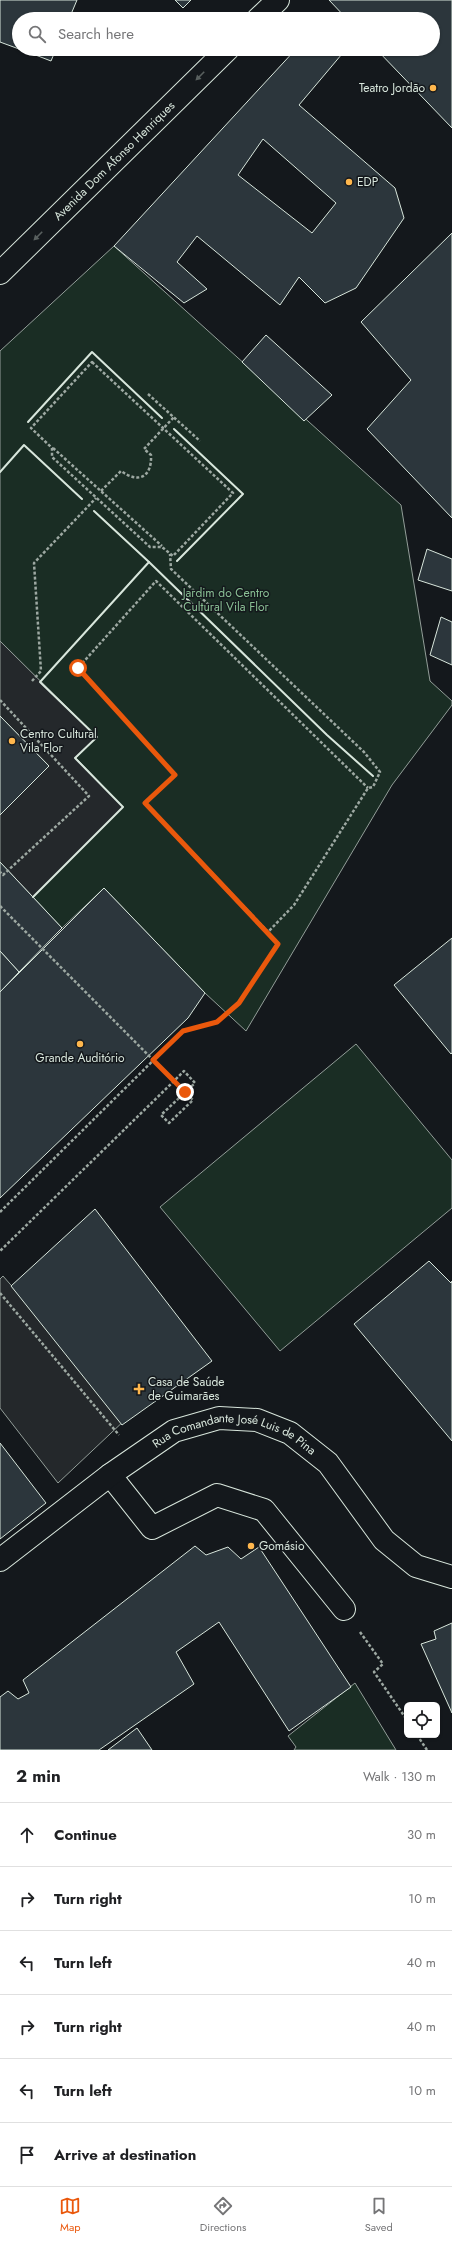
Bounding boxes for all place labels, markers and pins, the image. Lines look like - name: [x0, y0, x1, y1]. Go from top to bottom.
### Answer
- place label: Teatro Jordão: [359, 79, 425, 97]
- marker: Teatro Jordão: [428, 83, 438, 93]
- place label: EDP: [357, 173, 379, 191]
- marker: EDP: [344, 177, 354, 187]
- place label: Centro Cultural Vila Flor: [20, 725, 97, 757]
- marker: Centro Cultural Vila Flor: [7, 736, 17, 746]
- marker: Grande Auditório: [75, 1039, 85, 1049]
- place label: Grande Auditório: [35, 1049, 125, 1067]
- place label: Casa de Saúde de Guimarães: [148, 1373, 225, 1405]
- marker: Casa de Saúde de Guimarães: [133, 1383, 145, 1395]
- place label: Gomásio: [259, 1537, 305, 1555]
- marker: Gomásio: [246, 1541, 256, 1551]

